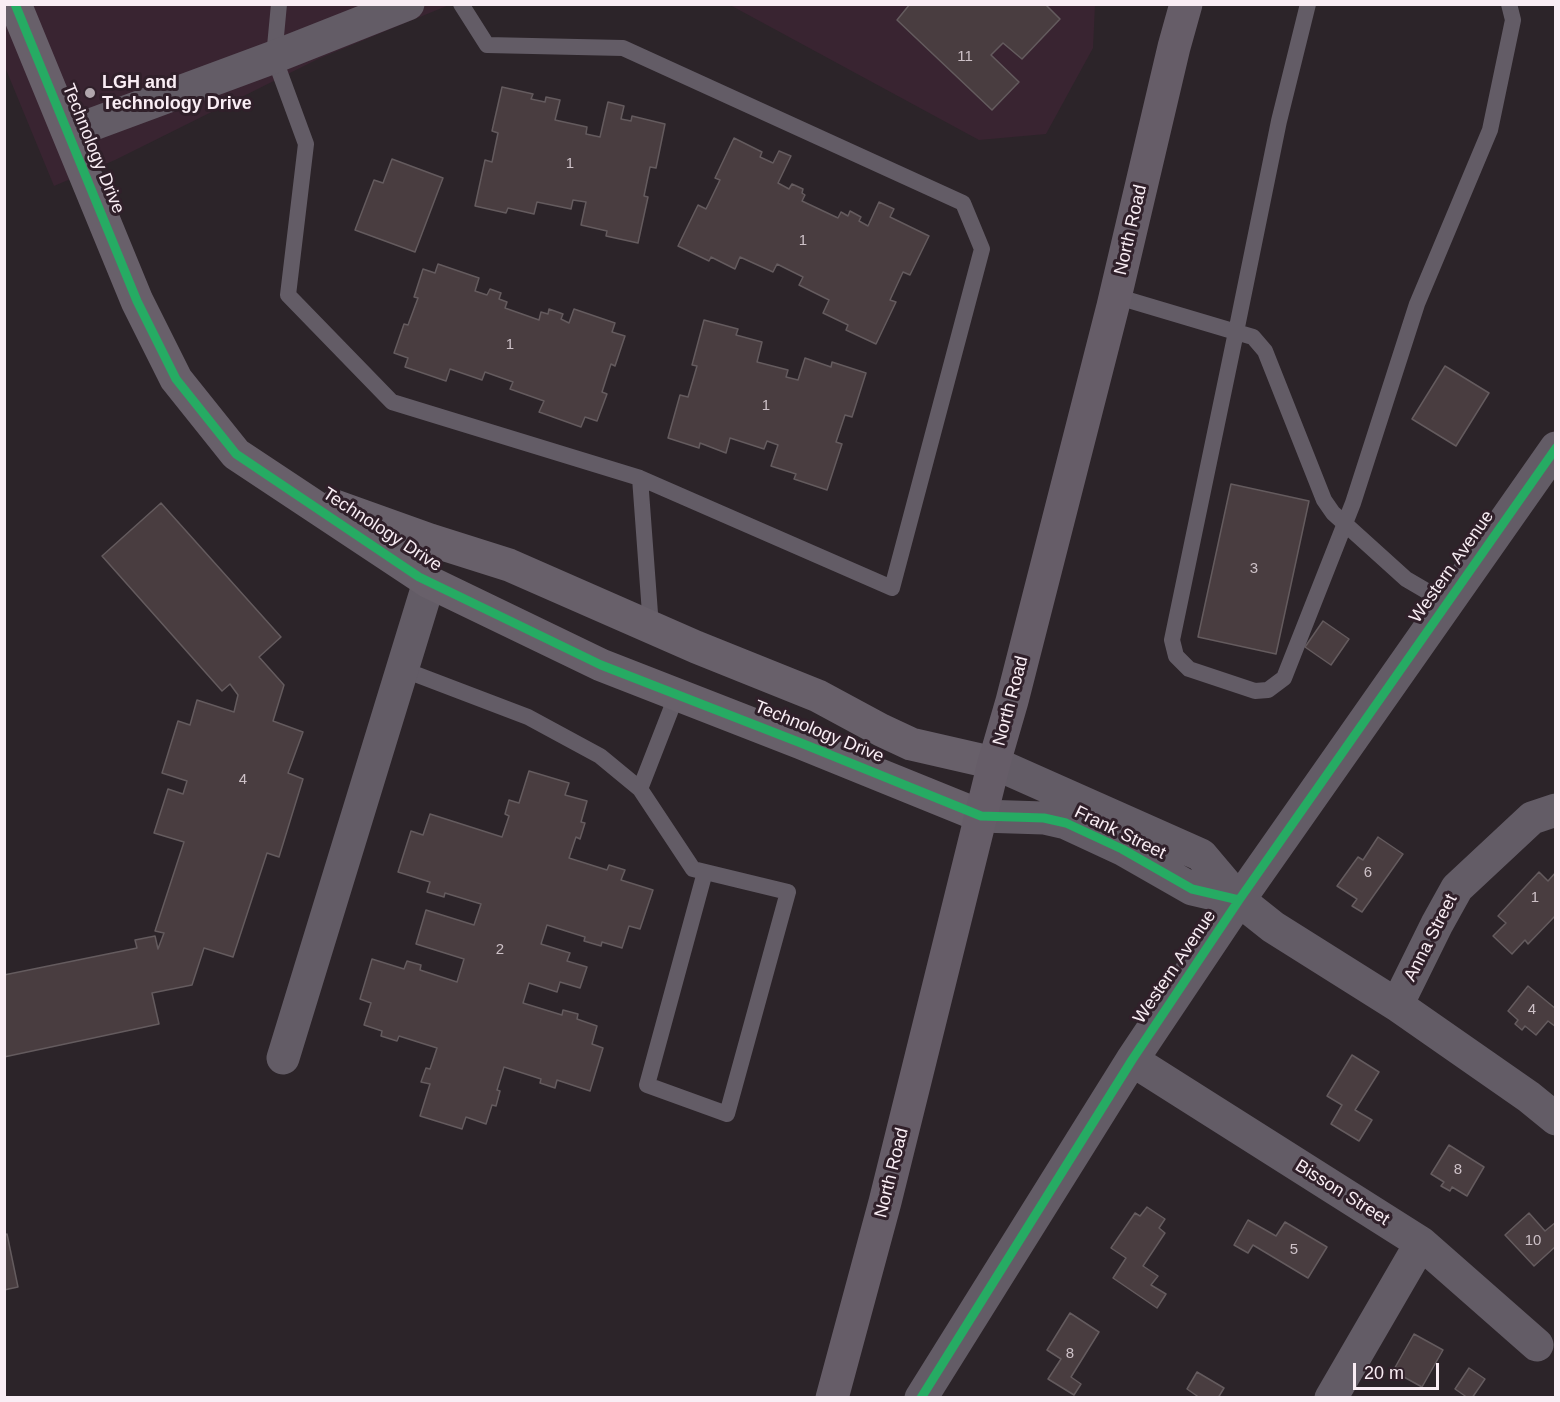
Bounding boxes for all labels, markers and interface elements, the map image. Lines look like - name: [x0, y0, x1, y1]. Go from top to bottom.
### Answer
- house number: 11: [957, 48, 973, 66]
- place label: LGH and Technology Drive: [102, 72, 252, 115]
- street label: Technology Drive: [57, 81, 129, 217]
- marker: LGH and Technology Drive: [83, 86, 97, 100]
- house number: 1: [566, 155, 574, 173]
- street label: North Road: [1110, 183, 1152, 277]
- house number: 1: [799, 232, 807, 250]
- house number: 1: [506, 336, 514, 354]
- house number: 1: [762, 397, 770, 415]
- street label: Technology Drive: [318, 483, 446, 577]
- street label: Western Avenue: [1405, 507, 1499, 627]
- house number: 3: [1250, 560, 1258, 578]
- street label: North Road: [989, 654, 1033, 748]
- street label: Technology Drive: [751, 696, 887, 768]
- house number: 4: [239, 771, 247, 789]
- street label: Frank Street: [1071, 802, 1169, 864]
- house number: 6: [1364, 864, 1372, 882]
- house number: 1: [1531, 889, 1539, 907]
- street label: Anna Street: [1400, 891, 1462, 985]
- street label: Western Avenue: [1129, 906, 1221, 1028]
- house number: 2: [496, 941, 504, 959]
- house number: 4: [1528, 1001, 1536, 1019]
- street label: North Road: [870, 1126, 914, 1220]
- street label: Bisson Street: [1291, 1155, 1393, 1231]
- house number: 8: [1454, 1161, 1462, 1179]
- house number: 10: [1525, 1232, 1541, 1250]
- house number: 5: [1290, 1241, 1298, 1259]
- house number: 8: [1066, 1345, 1074, 1363]
- scale bar: [1356, 1351, 1442, 1389]
- text: 20 m: [1364, 1363, 1404, 1383]

